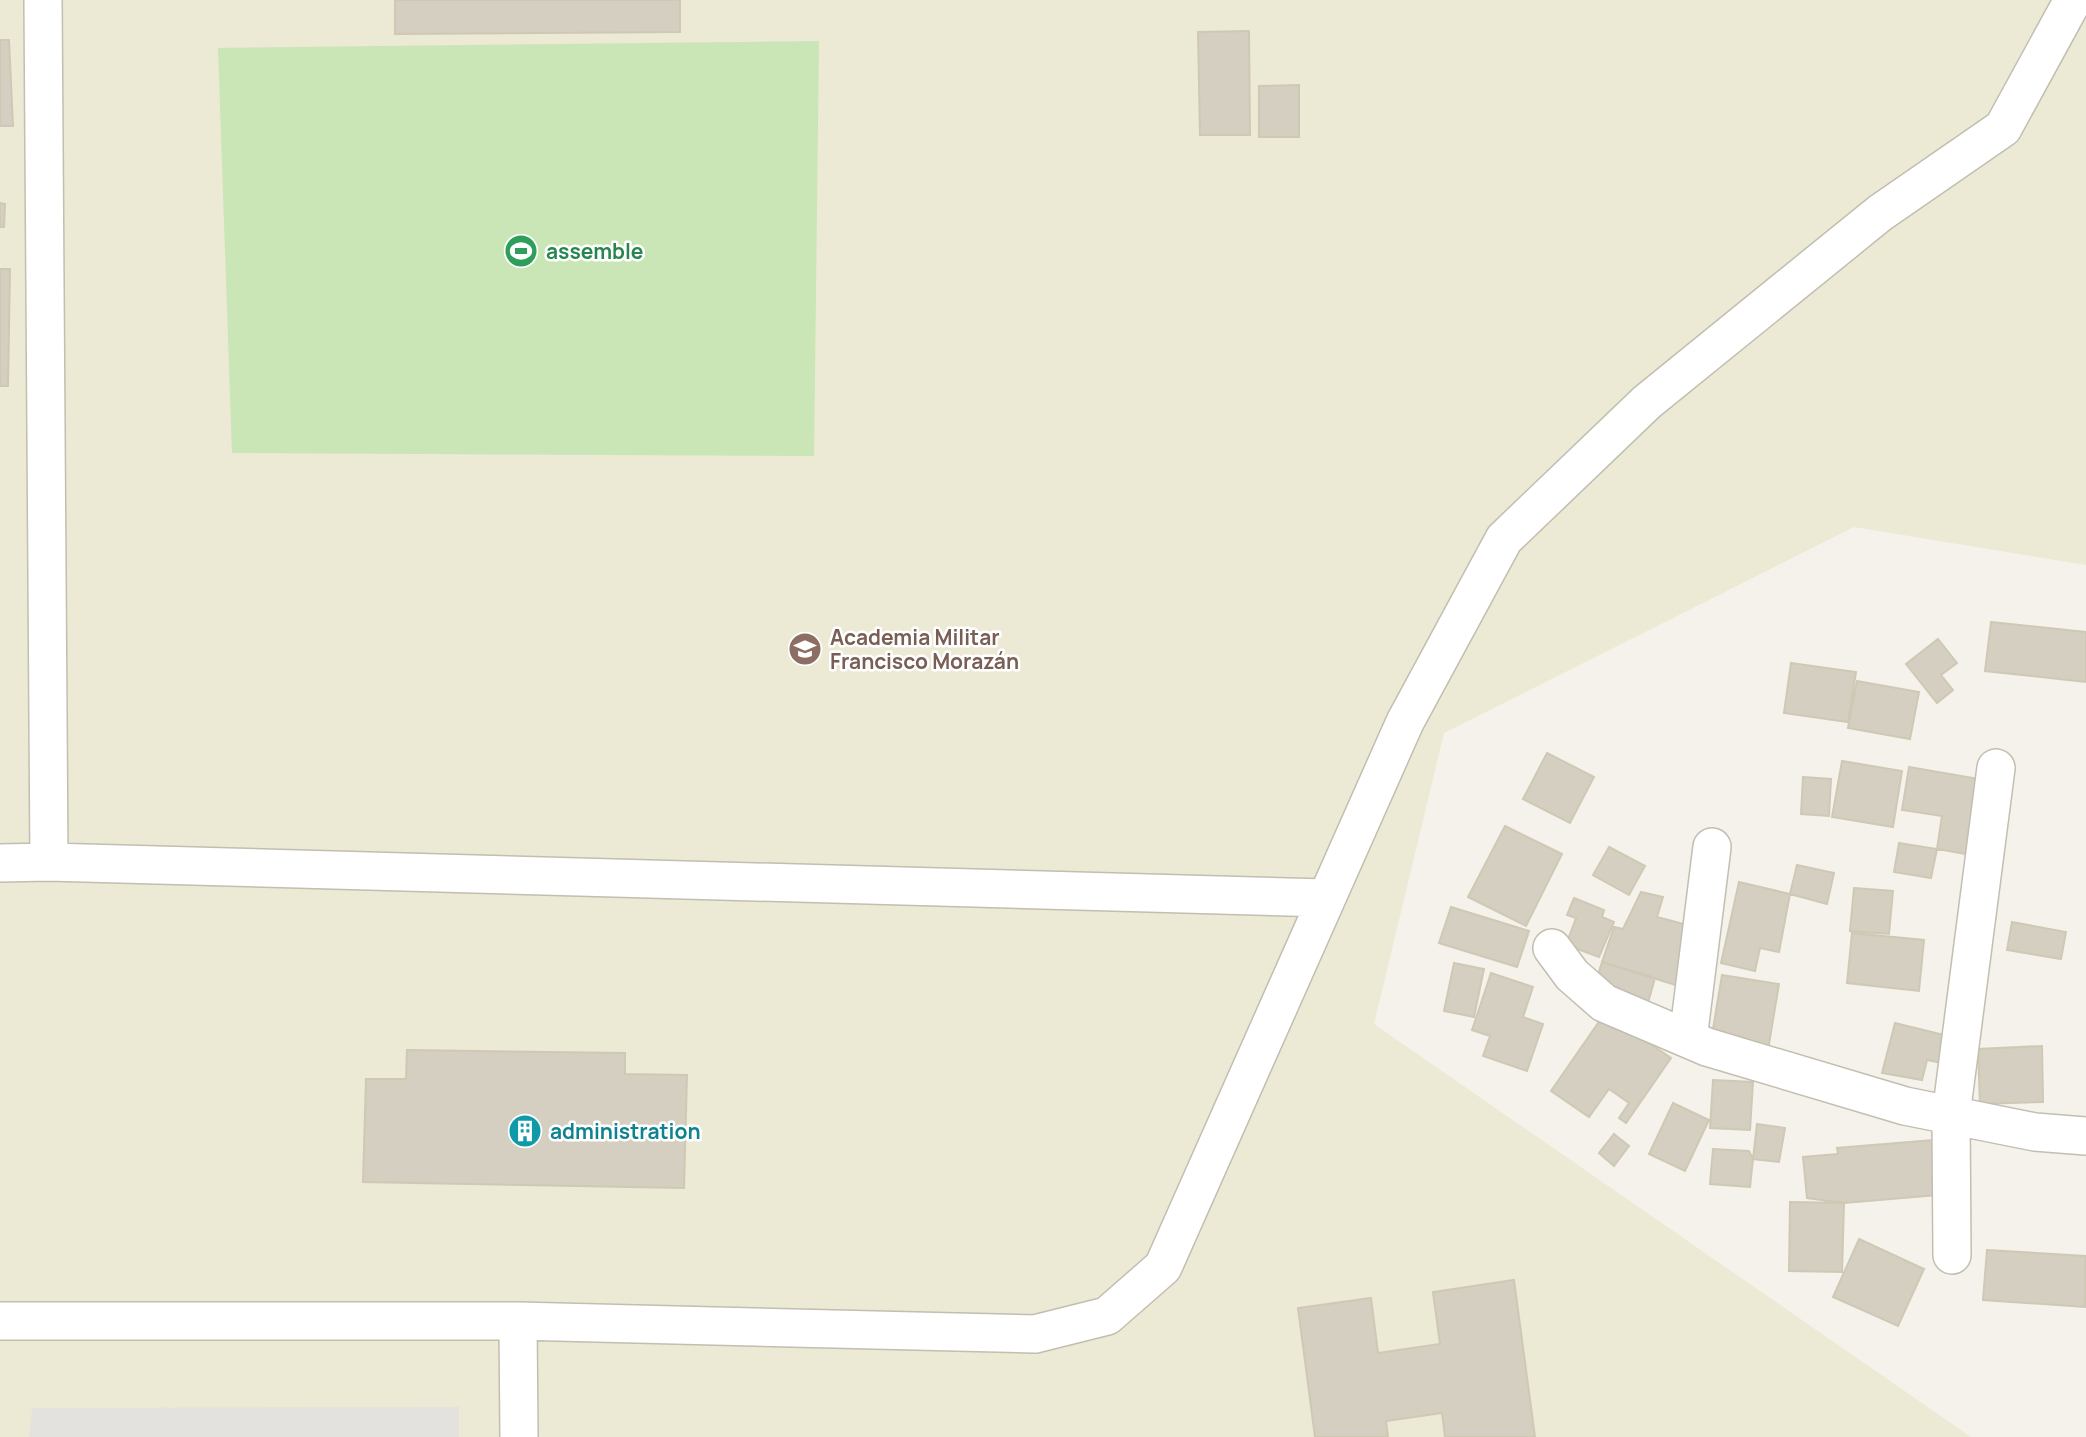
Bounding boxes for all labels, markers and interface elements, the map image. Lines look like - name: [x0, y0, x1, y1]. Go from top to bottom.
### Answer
- sports icon: assemble: [502, 232, 540, 270]
- place label: assemble: [546, 237, 644, 265]
- place label: Academia Militar Francisco Morazán: [830, 623, 1019, 675]
- school or university icon: Academia Militar Francisco Morazán: [786, 630, 824, 668]
- building icon: administration: [506, 1112, 544, 1150]
- place label: administration: [550, 1117, 701, 1145]

